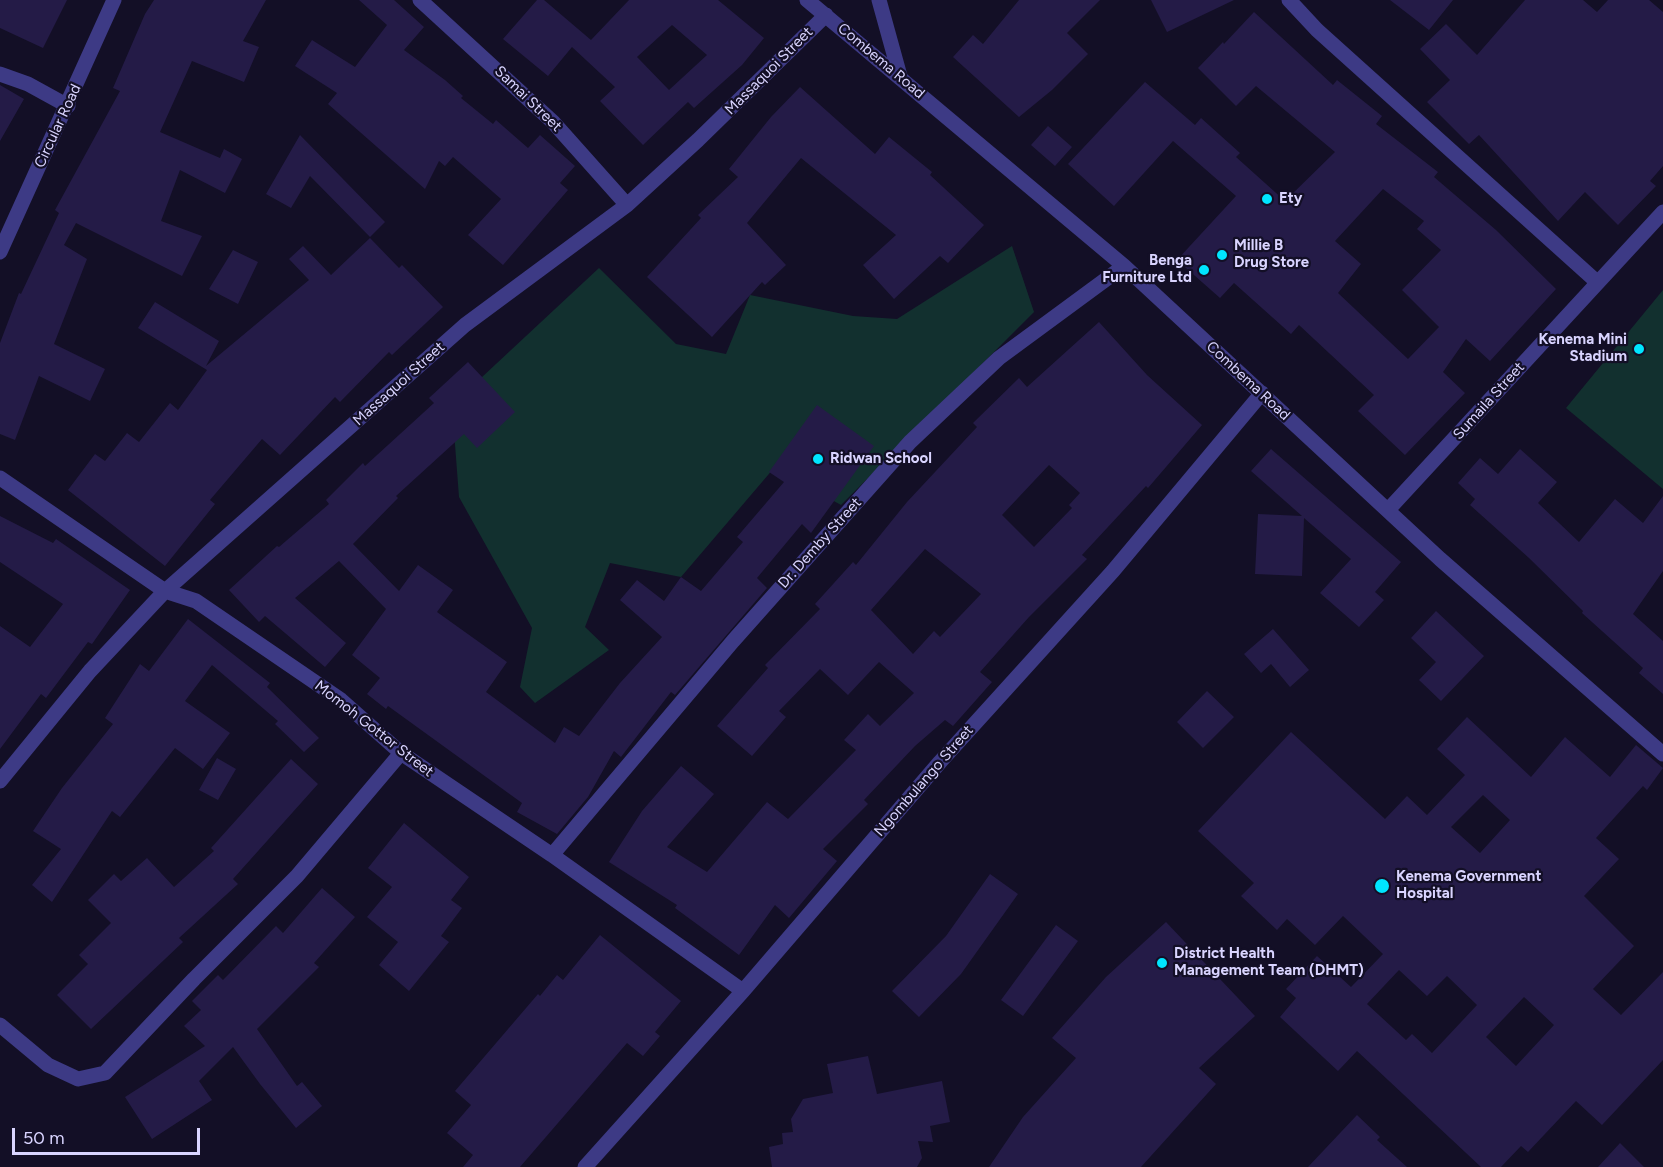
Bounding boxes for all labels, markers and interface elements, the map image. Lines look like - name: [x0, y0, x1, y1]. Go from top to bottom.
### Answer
- street label: Combema Road: [834, 19, 928, 103]
- street label: Massaquoi Street: [721, 23, 817, 119]
- street label: Samai Street: [491, 62, 565, 136]
- street label: Circular Road: [31, 81, 85, 171]
- place label: Ety: [1279, 190, 1303, 208]
- marker: Ety: [1260, 192, 1274, 206]
- place label: Millie B Drug Store: [1234, 237, 1309, 272]
- marker: Millie B Drug Store: [1215, 248, 1229, 262]
- place label: Benga Furniture Ltd: [1102, 252, 1192, 287]
- marker: Benga Furniture Ltd: [1197, 263, 1211, 277]
- place label: Kenema Mini Stadium: [1538, 331, 1627, 366]
- street label: Massaquoi Street: [350, 338, 448, 430]
- street label: Combema Road: [1202, 338, 1294, 424]
- marker: Kenema Mini Stadium: [1632, 342, 1646, 356]
- street label: Sumaila Street: [1449, 359, 1529, 443]
- place label: Ridwan School: [830, 450, 932, 468]
- marker: Ridwan School: [811, 452, 825, 466]
- street label: Dr. Demby Street: [775, 494, 865, 592]
- street label: Momoh Gottor Street: [311, 677, 437, 781]
- street label: Ngombulango Street: [871, 722, 977, 840]
- place label: Kenema Government Hospital: [1396, 868, 1541, 903]
- marker: Kenema Government Hospital: [1373, 877, 1391, 895]
- place label: District Health Management Team (DHMT): [1174, 945, 1364, 980]
- marker: District Health Management Team (DHMT): [1155, 956, 1169, 970]
- scale bar: [15, 1116, 202, 1154]
- text: 50 m: [23, 1127, 65, 1149]

